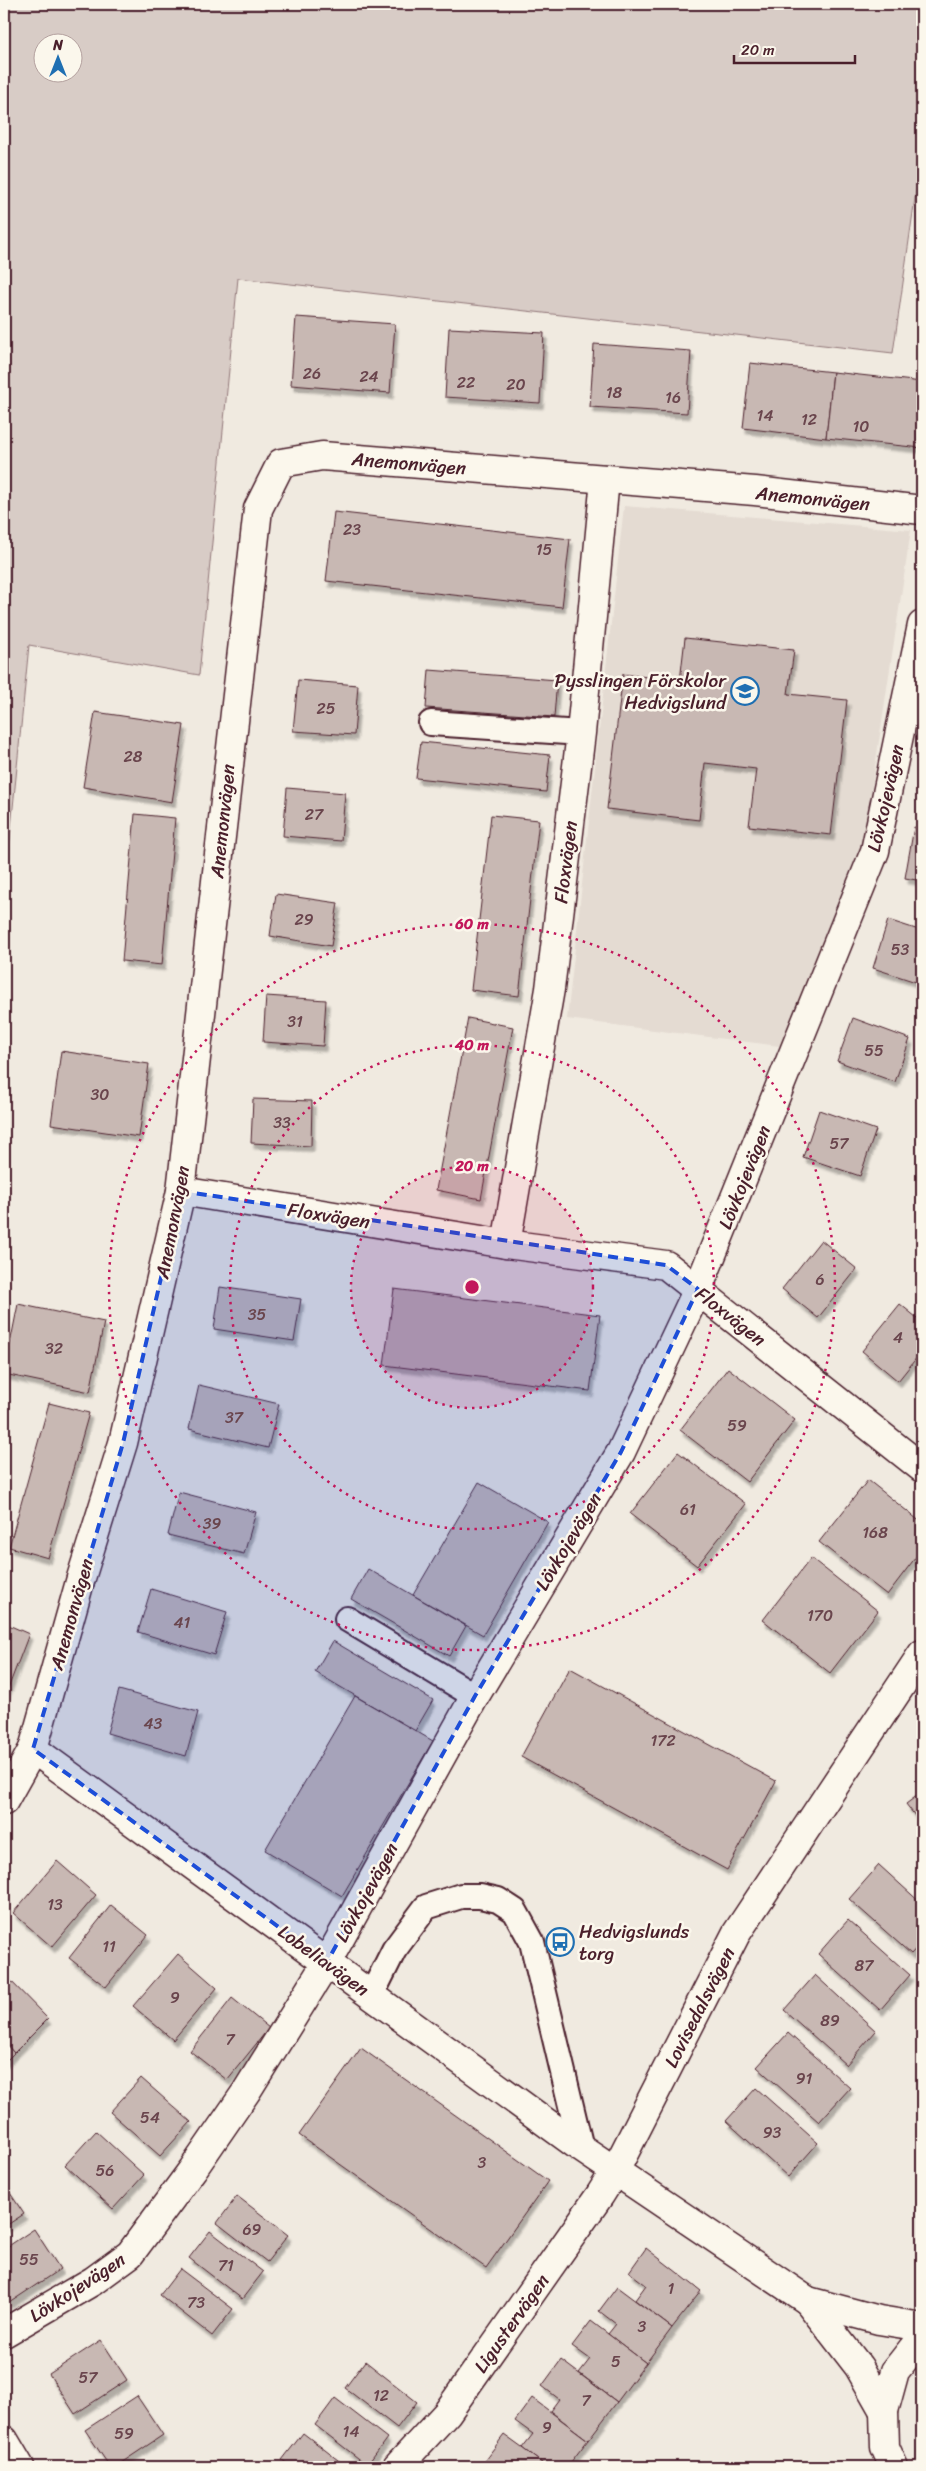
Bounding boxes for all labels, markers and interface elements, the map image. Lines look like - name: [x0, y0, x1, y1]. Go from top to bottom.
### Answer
- north arrow: [32, 32, 82, 82]
- scale bar: [734, 32, 855, 64]
- text: N: [52, 33, 63, 58]
- text: 20 m: [741, 37, 775, 63]
- house number: 26: [303, 359, 321, 388]
- house number: 24: [359, 362, 379, 391]
- house number: 22: [457, 368, 475, 397]
- house number: 20: [506, 370, 526, 399]
- house number: 18: [606, 378, 623, 407]
- house number: 16: [665, 383, 681, 412]
- house number: 14: [757, 401, 773, 430]
- house number: 12: [801, 405, 817, 434]
- house number: 10: [853, 412, 869, 441]
- street label: Anemonvägen: [349, 442, 467, 485]
- street label: Anemonvägen: [753, 476, 872, 521]
- house number: 23: [343, 515, 361, 544]
- house number: 15: [536, 535, 553, 564]
- place label: Pysslingen Förskolor Hedvigslund: [554, 664, 728, 719]
- school or university icon: Pysslingen Förskolor Hedvigslund: [730, 676, 760, 706]
- house number: 25: [316, 694, 336, 723]
- street label: Lövkojevägen: [857, 741, 914, 855]
- house number: 28: [124, 742, 143, 771]
- street label: Anemonvägen: [200, 762, 245, 881]
- house number: 27: [305, 800, 324, 829]
- street label: Floxvägen: [544, 819, 587, 905]
- house number: 29: [294, 905, 314, 934]
- text: 60 m: [454, 911, 489, 937]
- house number: 53: [891, 935, 909, 964]
- house number: 31: [287, 1007, 303, 1036]
- text: 40 m: [454, 1032, 490, 1058]
- house number: 55: [864, 1036, 884, 1065]
- house number: 30: [91, 1080, 109, 1109]
- house number: 33: [273, 1108, 291, 1137]
- street label: Lövkojevägen: [709, 1120, 780, 1234]
- house number: 57: [830, 1129, 849, 1158]
- text: 20 m: [454, 1153, 489, 1179]
- street label: Anemonvägen: [145, 1163, 200, 1282]
- street label: Floxvägen: [285, 1193, 373, 1238]
- house number: 6: [815, 1265, 825, 1294]
- centre of rings: [463, 1278, 481, 1296]
- street label: Floxvägen: [688, 1278, 774, 1355]
- house number: 35: [248, 1300, 267, 1329]
- house number: 4: [893, 1323, 903, 1352]
- house number: 32: [45, 1334, 63, 1363]
- house number: 37: [225, 1403, 244, 1432]
- house number: 59: [727, 1411, 747, 1440]
- street label: Lövkojevägen: [526, 1486, 611, 1597]
- house number: 61: [680, 1495, 696, 1524]
- house number: 39: [203, 1509, 221, 1538]
- house number: 168: [862, 1518, 888, 1547]
- street label: Anemonvägen: [40, 1555, 103, 1675]
- house number: 170: [807, 1601, 833, 1630]
- house number: 41: [174, 1608, 191, 1637]
- house number: 43: [144, 1709, 163, 1738]
- house number: 172: [650, 1726, 676, 1755]
- street label: Lövkojevägen: [325, 1836, 407, 1948]
- house number: 13: [47, 1890, 63, 1919]
- place label: Hedvigslunds torg: [579, 1915, 690, 1970]
- street label: Lobeliavägen: [271, 1916, 377, 2005]
- bus stop icon: Hedvigslunds torg: [545, 1927, 575, 1957]
- house number: 11: [102, 1932, 116, 1961]
- street label: Lovisedalsvägen: [655, 1941, 744, 2074]
- house number: 87: [855, 1951, 874, 1980]
- house number: 9: [170, 1983, 180, 2012]
- house number: 89: [820, 2006, 840, 2035]
- house number: 7: [225, 2025, 235, 2054]
- house number: 91: [796, 2064, 812, 2093]
- house number: 54: [140, 2103, 160, 2132]
- house number: 93: [763, 2118, 782, 2147]
- house number: 3: [478, 2148, 487, 2177]
- house number: 56: [96, 2156, 114, 2185]
- house number: 69: [243, 2215, 262, 2244]
- street label: Lövkojevägen: [22, 2244, 132, 2331]
- house number: 55: [19, 2245, 39, 2274]
- house number: 71: [218, 2251, 234, 2280]
- street label: Ligustervägen: [465, 2267, 558, 2380]
- house number: 1: [668, 2274, 675, 2303]
- house number: 73: [187, 2288, 205, 2317]
- house number: 3: [638, 2312, 647, 2341]
- house number: 5: [611, 2347, 621, 2376]
- house number: 57: [79, 2363, 98, 2392]
- house number: 12: [373, 2381, 389, 2410]
- house number: 7: [581, 2386, 591, 2415]
- house number: 9: [542, 2413, 552, 2442]
- house number: 14: [343, 2417, 359, 2446]
- house number: 59: [114, 2419, 134, 2448]

